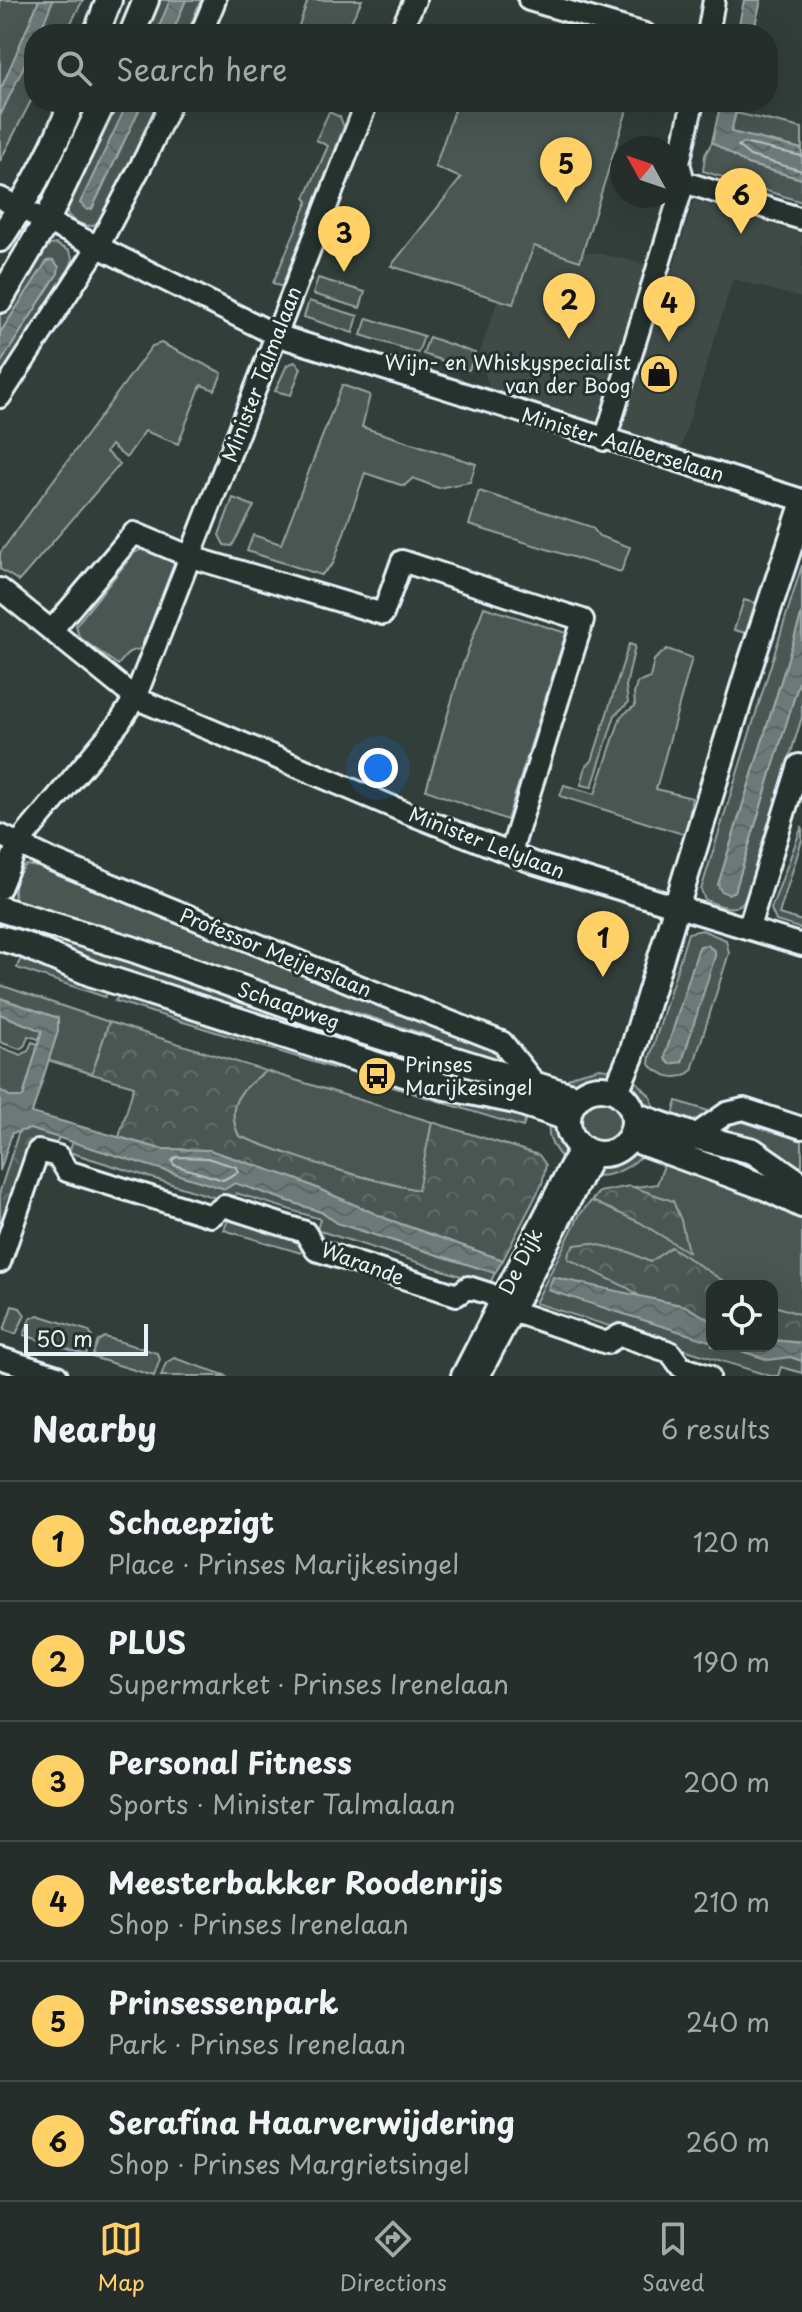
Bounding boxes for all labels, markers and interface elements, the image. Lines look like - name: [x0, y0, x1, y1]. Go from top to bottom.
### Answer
- search box: [24, 24, 778, 112]
- icon: search: [52, 46, 96, 90]
- text: Search here: [116, 46, 288, 91]
- north arrow: [610, 136, 682, 208]
- pin: 5: [540, 137, 592, 203]
- pin: 6: [715, 168, 767, 234]
- pin: 3: [318, 206, 370, 272]
- pin: 2: [543, 273, 595, 339]
- pin: 4: [643, 276, 695, 342]
- street label: Minister Talmalaan: [214, 282, 308, 466]
- place label: Wijn- en Whiskyspecialist van der Boog: [385, 347, 631, 400]
- shop icon: Wijn- en Whiskyspecialist van der Boog: [638, 353, 680, 395]
- street label: Minister Aalberselaan: [518, 399, 728, 489]
- your location: [358, 748, 398, 788]
- street label: Minister Lelylaan: [405, 798, 569, 886]
- street label: Professor Meijerslaan: [176, 900, 376, 1004]
- pin: 1: [577, 911, 629, 977]
- street label: Schaapweg: [234, 973, 344, 1037]
- place label: Prinses Marijkesingel: [405, 1049, 532, 1102]
- bus stop icon: Prinses Marijkesingel: [356, 1055, 398, 1097]
- street label: De Dijk: [490, 1222, 550, 1300]
- street label: Warande: [317, 1234, 409, 1292]
- map controls: [706, 1280, 778, 1352]
- button: locate: [706, 1280, 778, 1352]
- scale bar: [24, 1320, 148, 1356]
- text: 50 m: [36, 1321, 93, 1354]
- text: Nearby: [32, 1402, 157, 1454]
- text: 6 results: [661, 1409, 770, 1448]
- text: Schaepzigt: [108, 1499, 274, 1544]
- text: 1: [52, 1522, 64, 1561]
- text: 120 m: [693, 1522, 770, 1561]
- text: Place · Prinses Marijkesingel: [108, 1544, 459, 1583]
- text: PLUS: [108, 1619, 186, 1664]
- text: 2: [49, 1642, 67, 1681]
- text: 190 m: [693, 1642, 770, 1681]
- text: Supermarket · Prinses Irenelaan: [108, 1664, 509, 1703]
- text: Personal Fitness: [108, 1739, 352, 1784]
- text: 3: [49, 1762, 67, 1801]
- text: 200 m: [683, 1762, 770, 1801]
- text: Sports · Minister Talmalaan: [108, 1784, 456, 1823]
- text: Meesterbakker Roodenrijs: [108, 1859, 503, 1904]
- text: 4: [49, 1882, 67, 1921]
- text: 210 m: [693, 1882, 770, 1921]
- text: Shop · Prinses Irenelaan: [108, 1904, 409, 1943]
- text: Prinsessenpark: [108, 1979, 339, 2024]
- text: 5: [50, 2002, 66, 2041]
- text: 240 m: [686, 2002, 770, 2041]
- text: Park · Prinses Irenelaan: [108, 2024, 406, 2063]
- text: Serafína Haarverwijdering: [108, 2099, 515, 2144]
- text: 6: [49, 2122, 67, 2161]
- text: 260 m: [686, 2122, 770, 2161]
- text: Shop · Prinses Margrietsingel: [108, 2144, 469, 2183]
- tab: Map: [98, 2217, 145, 2298]
- tab: Directions: [340, 2217, 447, 2298]
- tab: Saved: [642, 2217, 704, 2298]

